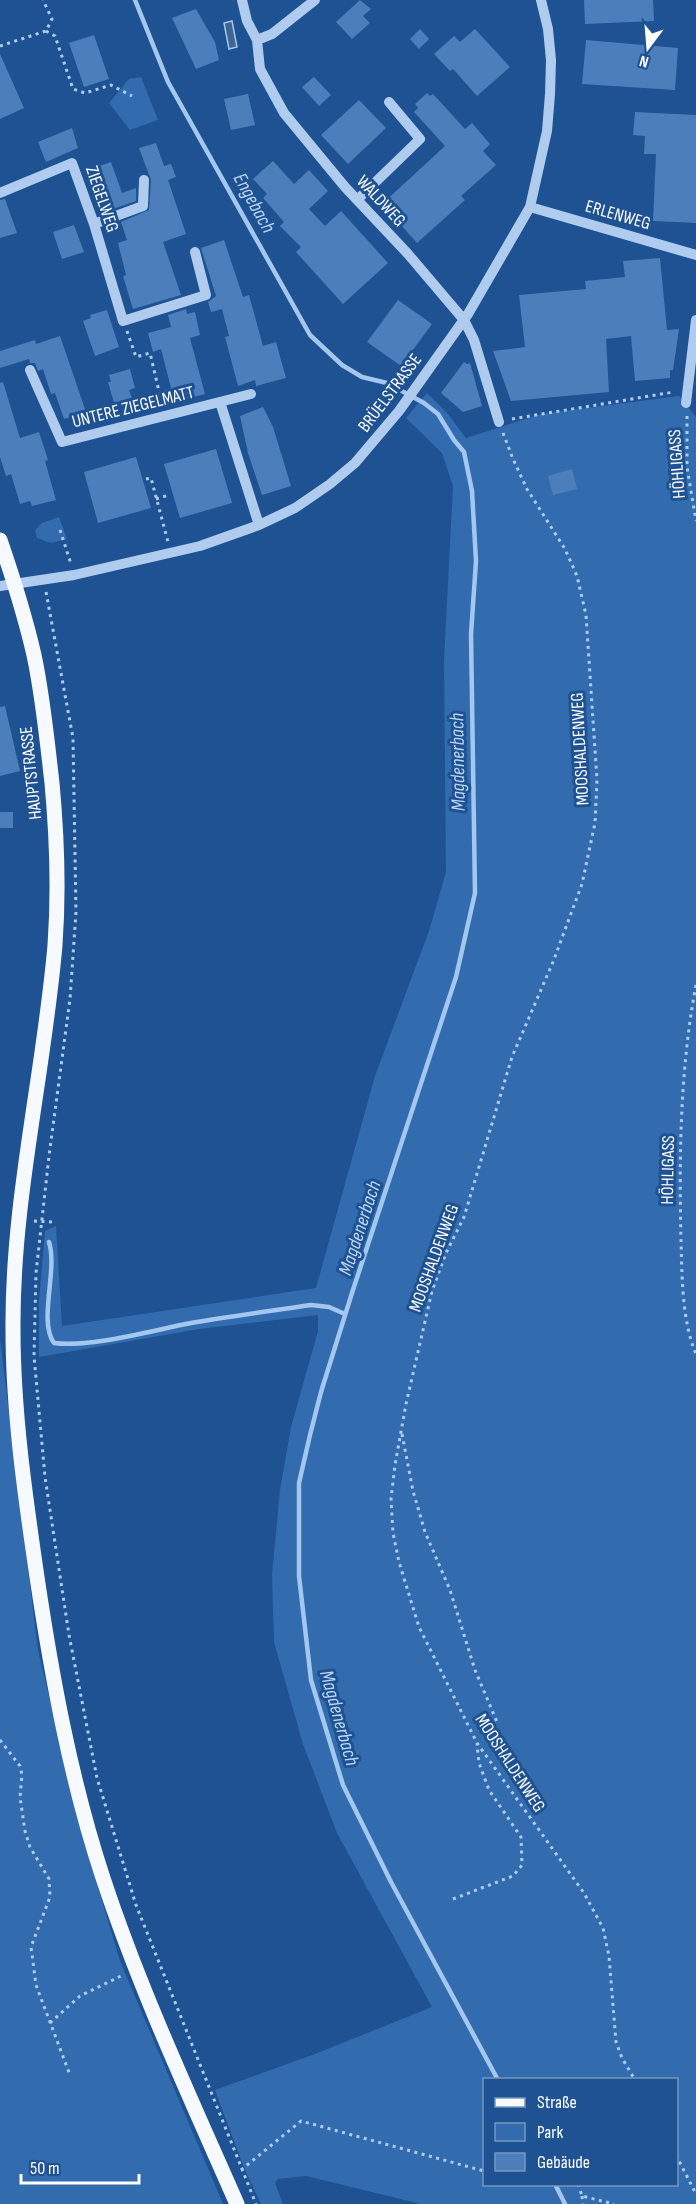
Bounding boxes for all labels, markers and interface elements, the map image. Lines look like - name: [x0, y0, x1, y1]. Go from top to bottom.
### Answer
- north arrow: [618, 18, 678, 78]
- text: N: [638, 51, 651, 71]
- street label: ZIEGELWEG: [81, 163, 123, 235]
- water label: Engebach: [228, 169, 280, 237]
- street label: WALDWEG: [352, 171, 410, 231]
- street label: ERLENWEG: [583, 196, 653, 234]
- street label: BRÜELSTRASSE: [354, 350, 426, 436]
- street label: UNTERE ZIEGELMATT: [70, 382, 196, 432]
- street label: HÖHLIGASS: [664, 428, 690, 499]
- street label: MOOSHALDENWEG: [567, 692, 593, 806]
- water label: Magdenerbach: [445, 713, 471, 811]
- street label: HAUPTSTRASSE: [16, 725, 46, 821]
- street label: HÖHLIGASS: [657, 1135, 679, 1205]
- water label: Magdenerbach: [333, 1178, 387, 1278]
- street label: MOOSHALDENWEG: [405, 1201, 463, 1315]
- water label: Magdenerbach: [314, 1668, 364, 1768]
- street label: MOOSHALDENWEG: [470, 1710, 550, 1816]
- legend: [483, 2078, 678, 2186]
- text: Straße: [537, 2092, 577, 2113]
- text: Park: [537, 2122, 563, 2143]
- scale bar: [21, 2147, 140, 2185]
- text: Gebäude: [537, 2152, 590, 2173]
- text: 50 m: [30, 2158, 60, 2179]

